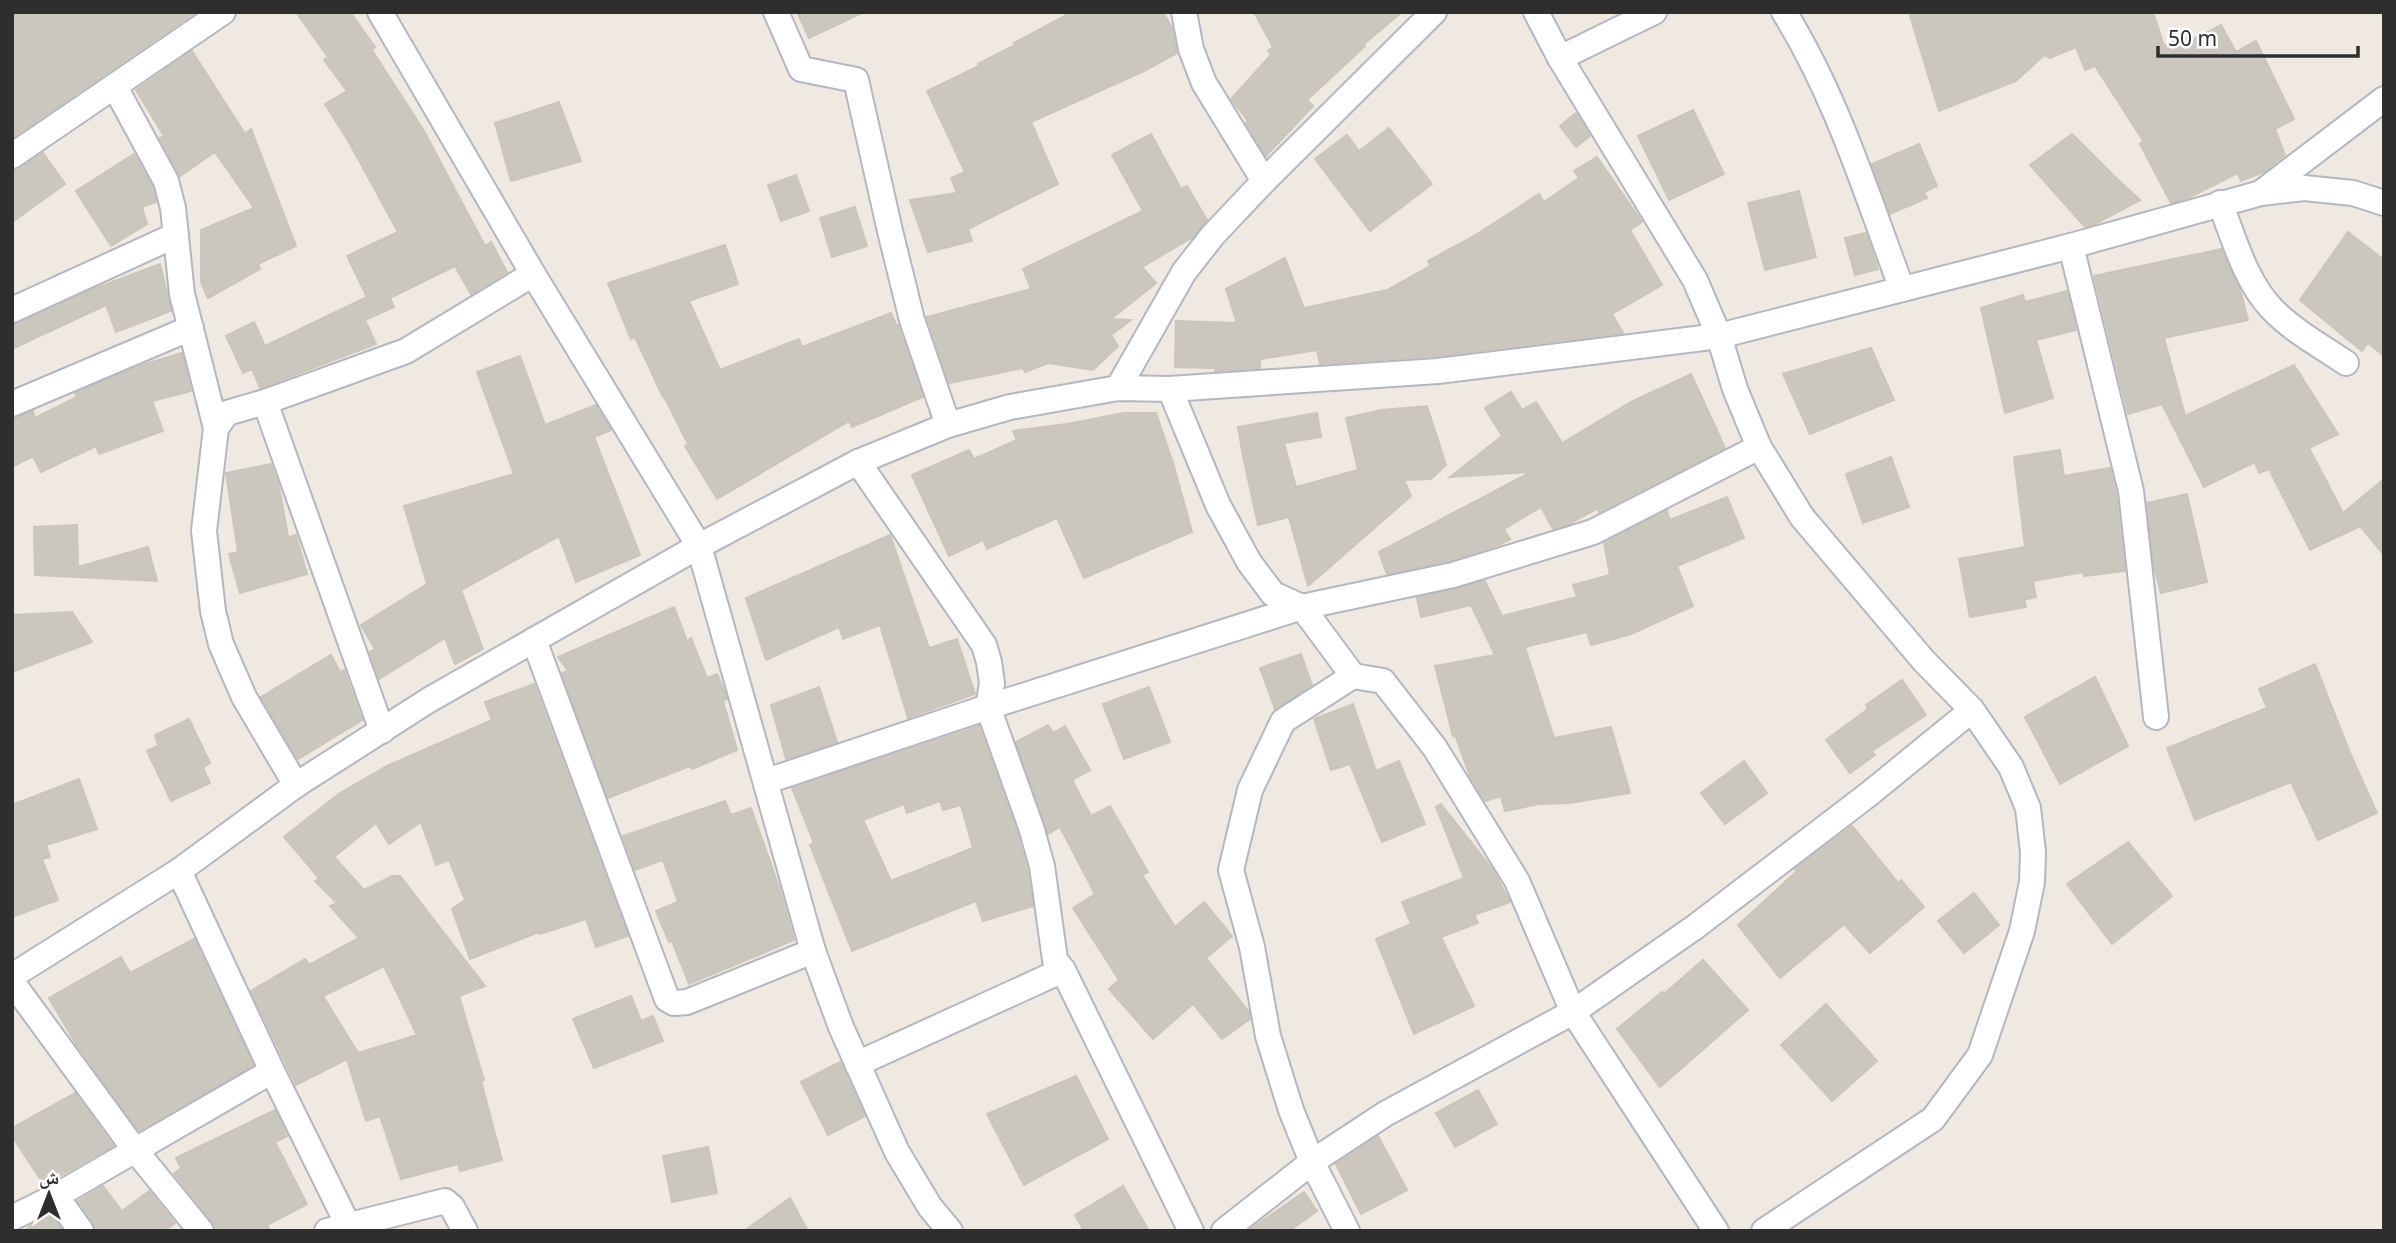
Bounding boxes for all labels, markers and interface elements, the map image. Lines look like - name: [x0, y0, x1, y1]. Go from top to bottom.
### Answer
- scale bar: [2158, 14, 2358, 58]
- text: 50 m: [2168, 24, 2217, 52]
- north arrow: [14, 1159, 84, 1229]
- text: ش: [39, 1164, 59, 1190]

